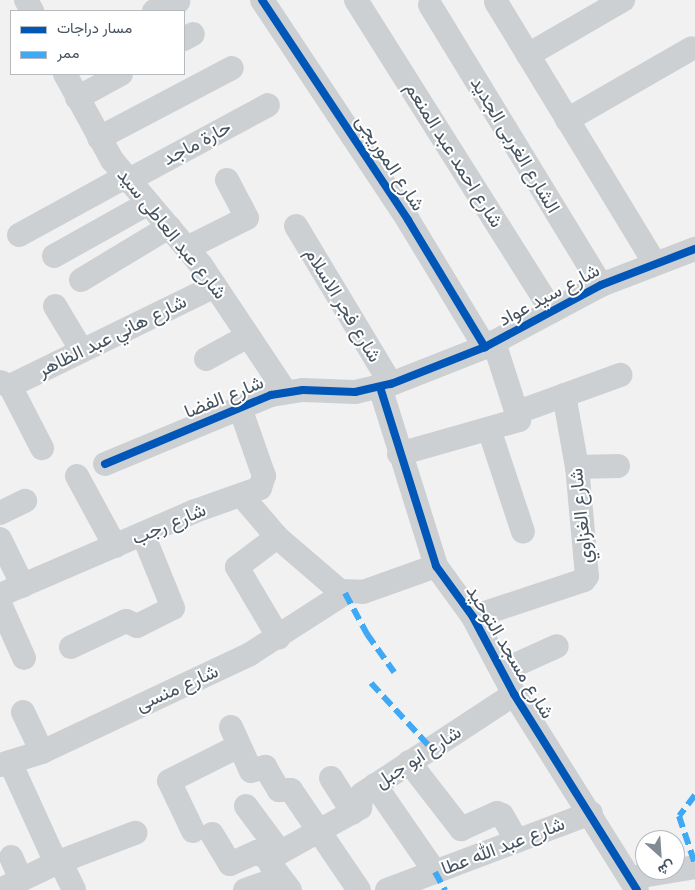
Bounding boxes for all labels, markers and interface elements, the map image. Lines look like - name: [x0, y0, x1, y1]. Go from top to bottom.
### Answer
- legend: [10, 10, 185, 75]
- text: مسار دراجات: [57, 19, 132, 37]
- text: ممر: [57, 44, 79, 62]
- street label: الشارع الغربى الجديد: [465, 73, 565, 217]
- street label: شارع احمد عبد المنعم: [400, 78, 508, 232]
- street label: شارع الموريجى: [351, 111, 429, 215]
- street label: حارة ماجد: [159, 116, 235, 170]
- street label: شارع عبد العاطى سيد: [112, 164, 232, 304]
- street label: شارع فجر الاسلام: [300, 244, 386, 366]
- street label: شارع سيد عواد: [494, 259, 604, 331]
- street label: شارع هاني عبد الظاهر: [34, 290, 190, 382]
- street label: شارع الفضا: [181, 371, 267, 423]
- street label: شارع الغزاوي: [565, 467, 597, 565]
- street label: شارع رجب: [129, 498, 209, 550]
- street label: شارع مسجد التوحيد: [461, 581, 559, 723]
- street label: شارع منسى: [132, 660, 222, 716]
- street label: شارع ابو جبل: [371, 721, 465, 793]
- street label: شارع عبد الله عطا: [438, 812, 568, 880]
- north arrow: [635, 830, 685, 880]
- text: ش: [655, 857, 678, 879]

